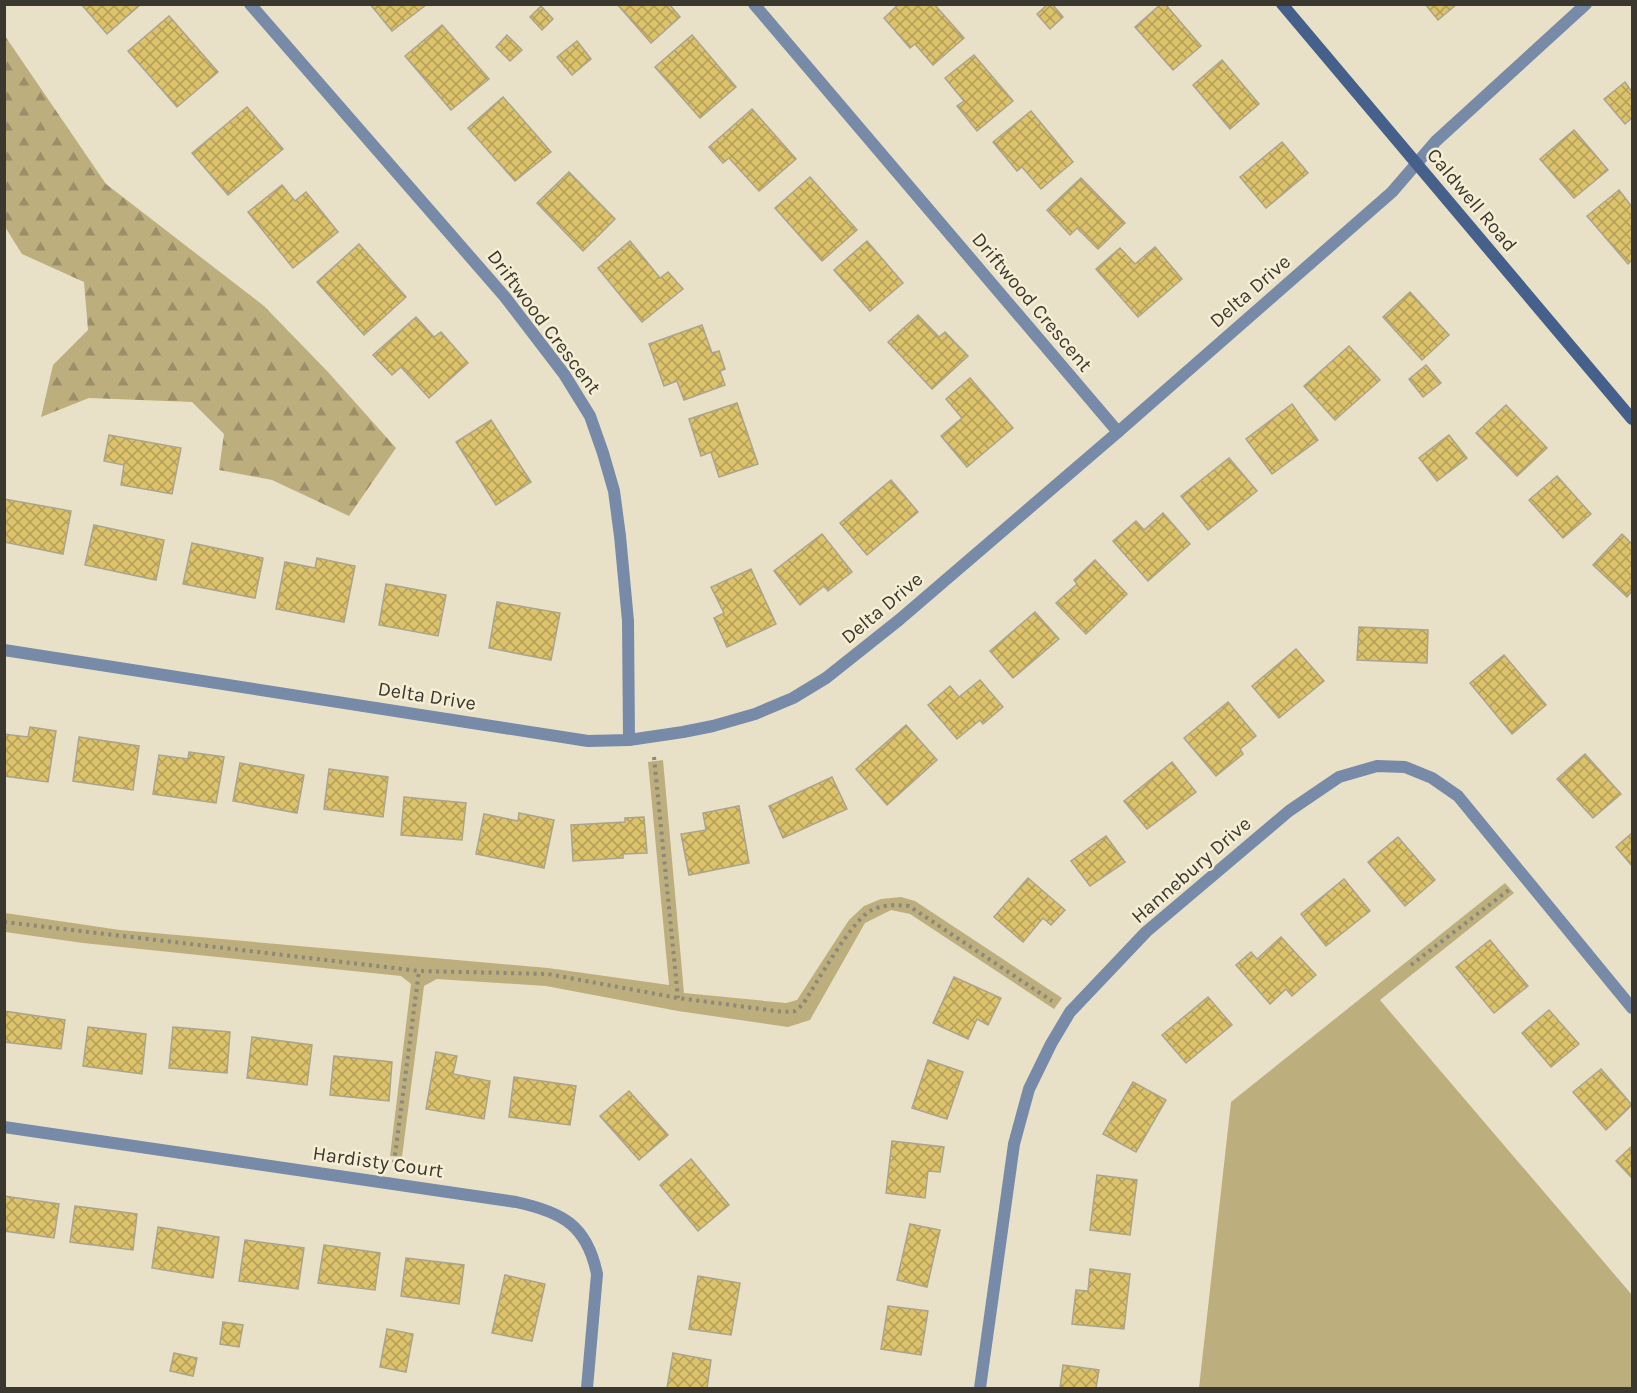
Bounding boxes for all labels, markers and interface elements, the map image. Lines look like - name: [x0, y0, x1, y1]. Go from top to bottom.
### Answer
- street label: Caldwell Road: [1422, 144, 1522, 256]
- street label: Driftwood Crescent: [967, 228, 1097, 376]
- street label: Driftwood Crescent: [482, 246, 606, 399]
- street label: Delta Drive: [1205, 250, 1295, 332]
- street label: Delta Drive: [837, 567, 927, 649]
- street label: Delta Drive: [376, 677, 478, 715]
- street label: Hannebury Drive: [1127, 812, 1255, 928]
- street label: Hardisty Court: [311, 1141, 445, 1183]

